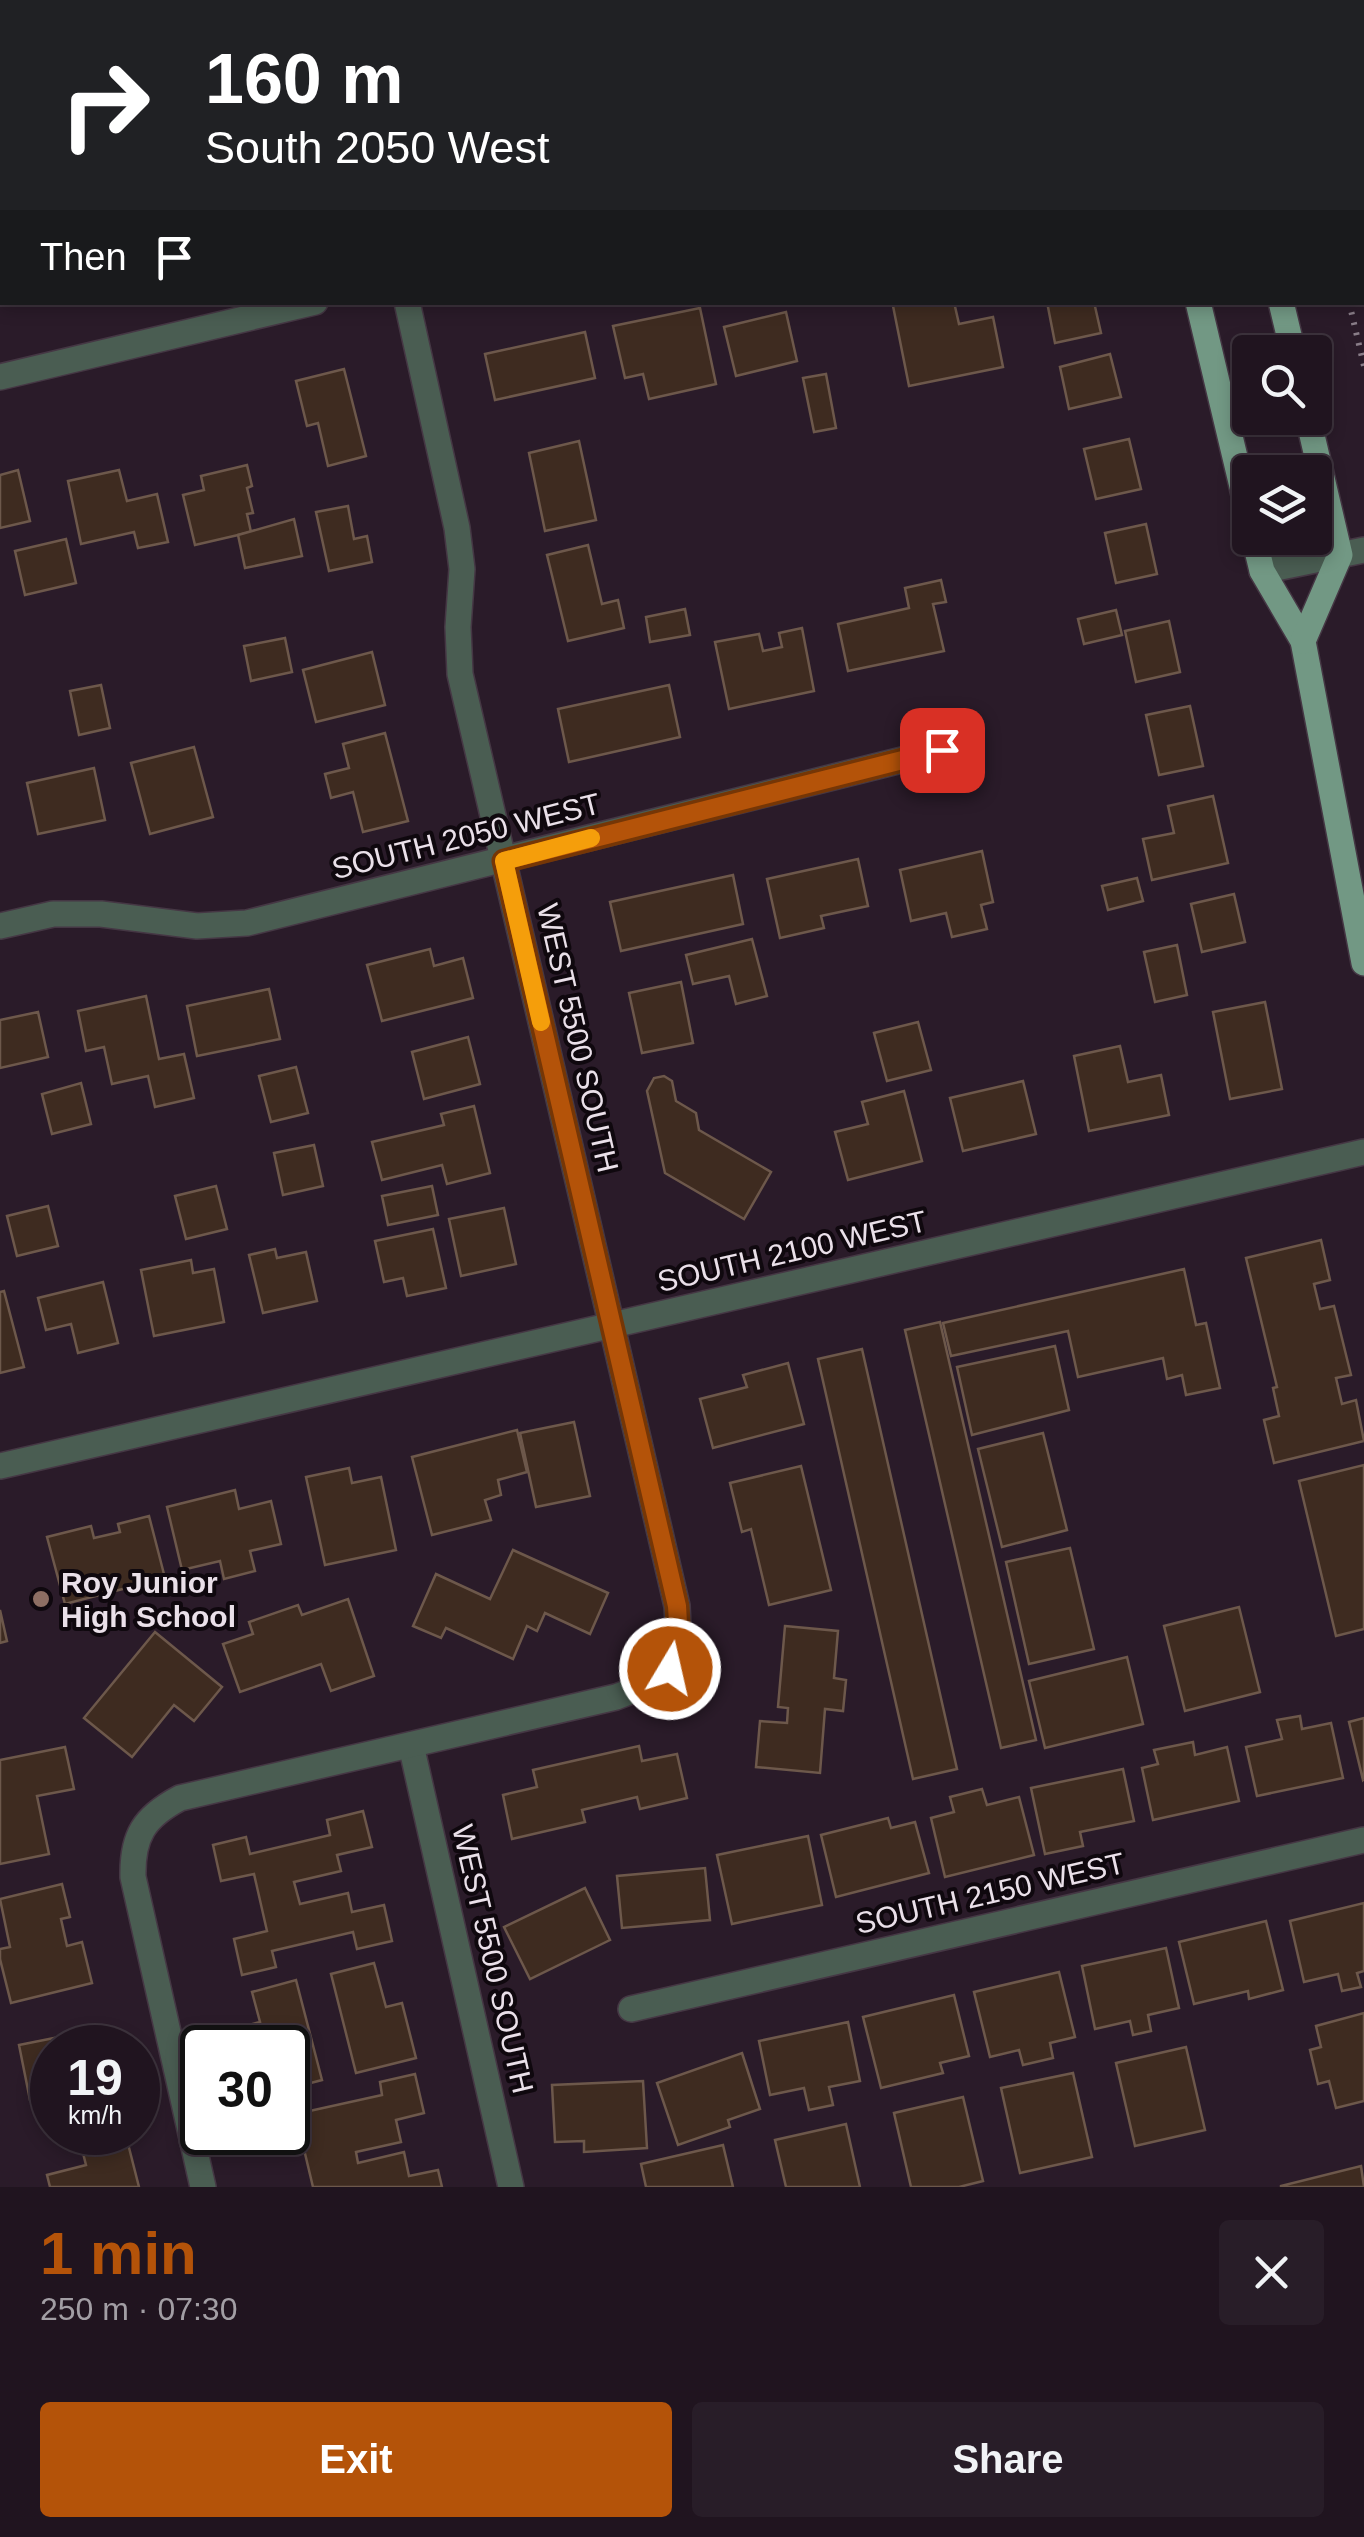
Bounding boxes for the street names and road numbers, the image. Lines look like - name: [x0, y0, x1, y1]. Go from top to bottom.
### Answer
- street label: SOUTH 2050 WEST: [329, 787, 603, 885]
- street label: WEST 5500 SOUTH: [531, 901, 625, 1175]
- street label: SOUTH 2100 WEST: [654, 1204, 930, 1298]
- street label: WEST 5500 SOUTH: [446, 1822, 540, 2096]
- street label: SOUTH 2150 WEST: [852, 1846, 1128, 1940]

